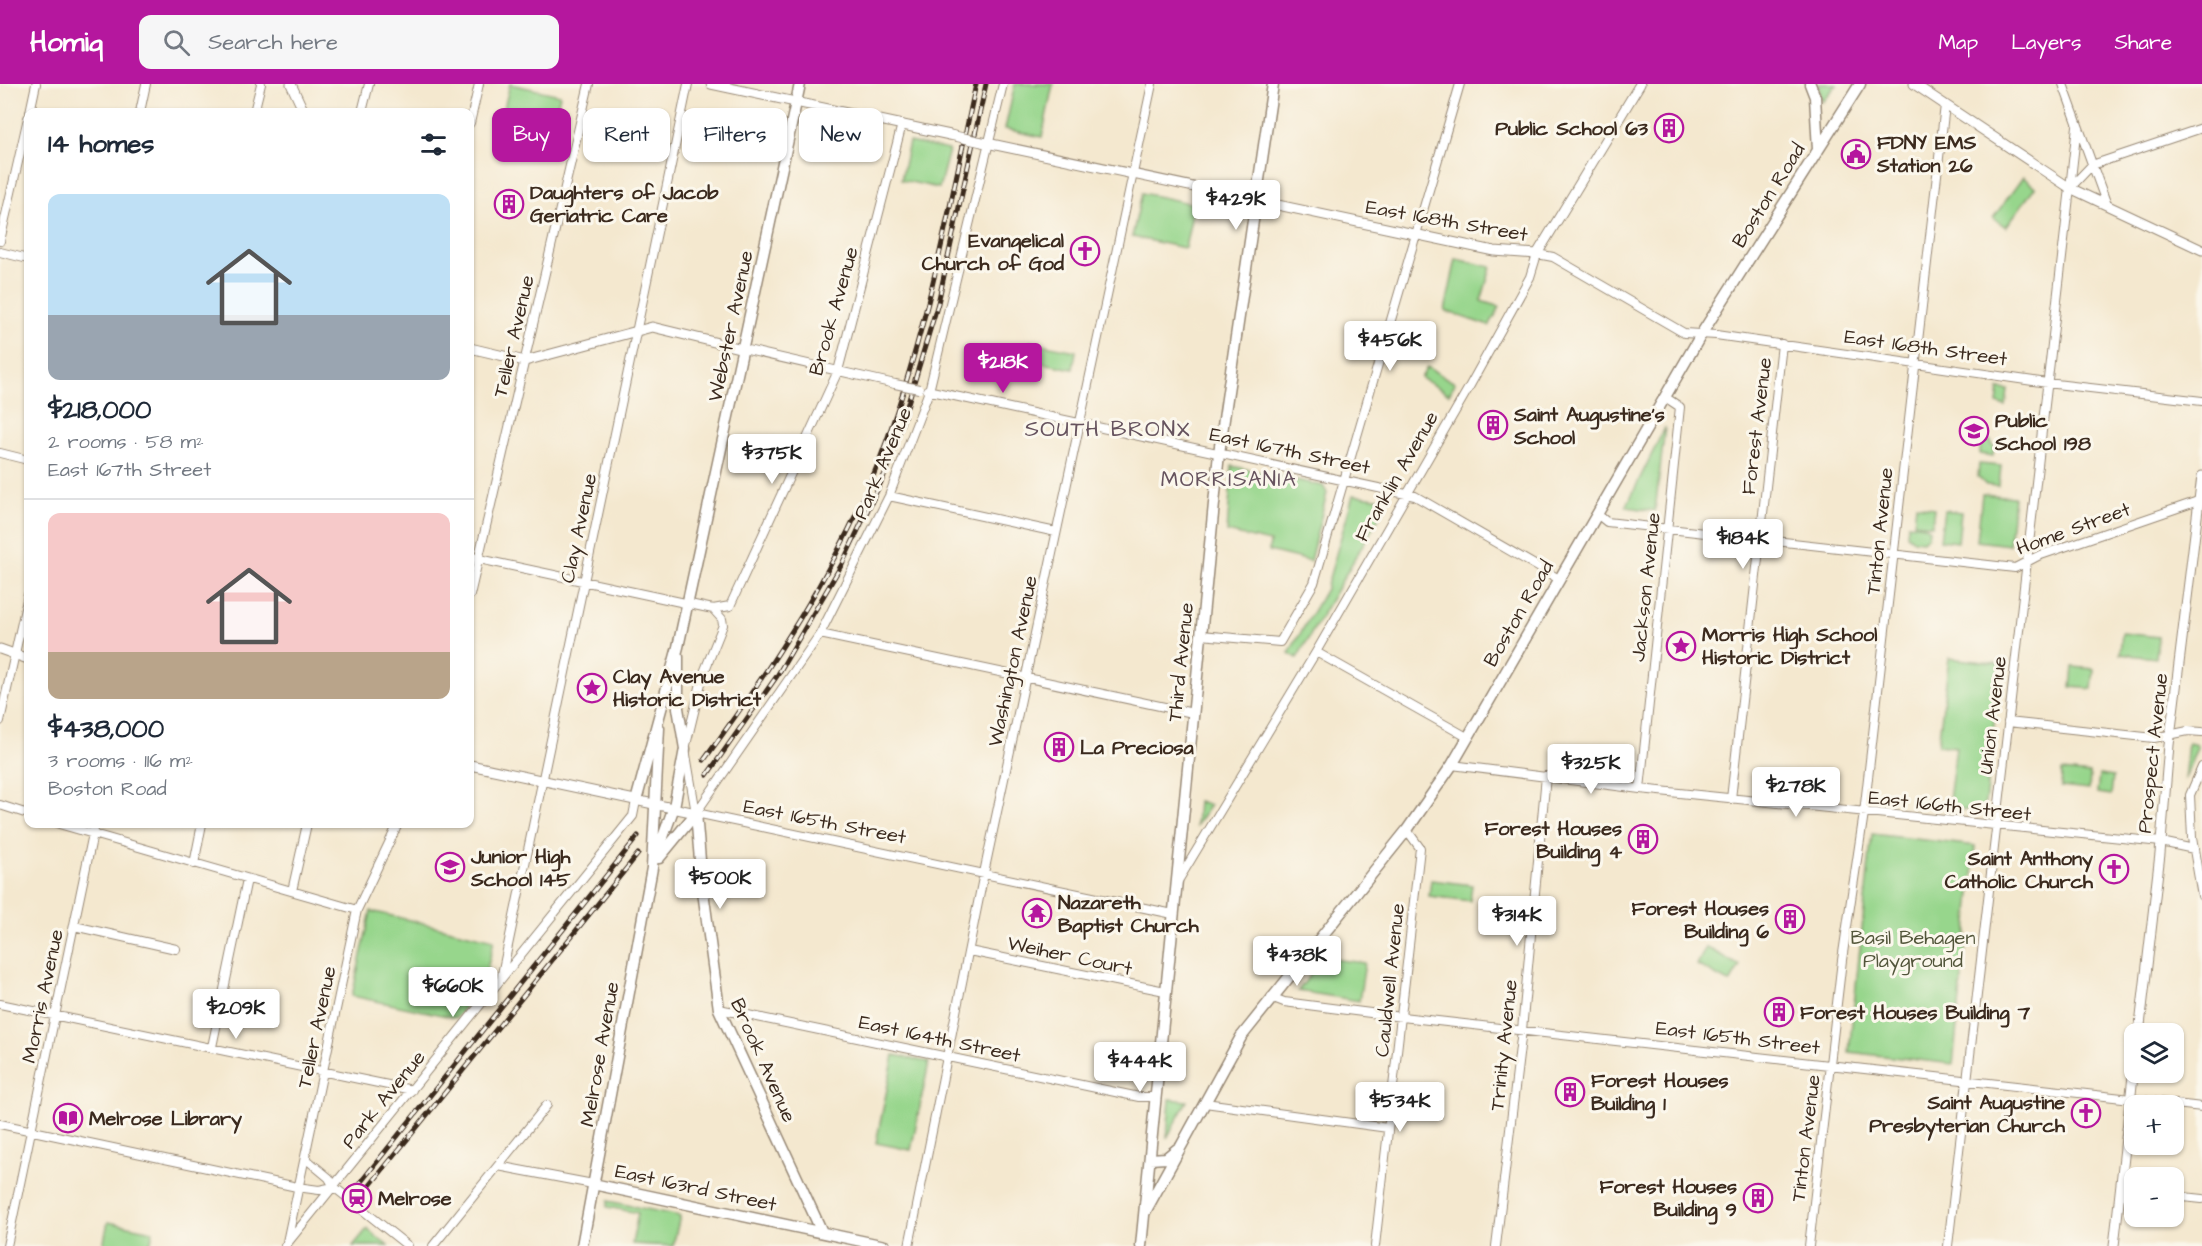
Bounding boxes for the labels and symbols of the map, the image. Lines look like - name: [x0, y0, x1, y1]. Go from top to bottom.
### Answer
- building icon: Public School 63: [1653, 112, 1685, 144]
- place label: Public School 63: [1495, 115, 1649, 143]
- place label: FDNY EMS Station 26: [1876, 129, 1976, 180]
- street label: Boston Road: [1725, 138, 1812, 253]
- public building icon: FDNY EMS Station 26: [1840, 138, 1872, 170]
- place label: Daughters of Jacob Geriatric Care: [530, 179, 719, 230]
- pin: $429K: [1194, 180, 1278, 231]
- building icon: Daughters of Jacob Geriatric Care: [493, 188, 525, 220]
- street label: East 168th Street: [1364, 193, 1530, 249]
- place label: Evangelical Church of God: [922, 227, 1065, 278]
- church icon: Evangelical Church of God: [1069, 235, 1101, 267]
- street label: Brook Avenue: [802, 243, 866, 379]
- street label: Webster Avenue: [701, 248, 761, 404]
- street label: Teller Avenue: [486, 272, 542, 400]
- pin: $456K: [1348, 321, 1432, 372]
- street label: East 168th Street: [1843, 323, 2009, 373]
- pin: $218K: [961, 343, 1045, 394]
- street label: Forest Avenue: [1735, 356, 1779, 496]
- place label: Saint Augustine's School: [1513, 401, 1665, 452]
- street label: Park Avenue: [847, 403, 919, 524]
- street label: Franklin Avenue: [1348, 406, 1446, 547]
- place label: Public School 198: [1994, 407, 2091, 458]
- building icon: Saint Augustine's School: [1477, 409, 1509, 441]
- district label: SOUTH BRONX: [1025, 414, 1191, 445]
- school or university icon: Public School 198: [1958, 415, 1990, 447]
- street label: East 167th Street: [1207, 420, 1373, 482]
- pin: $375K: [730, 434, 814, 485]
- district label: MORRISANIA: [1161, 465, 1297, 494]
- street label: Tinton Avenue: [1859, 466, 1901, 596]
- street label: Clay Avenue: [554, 471, 605, 586]
- street label: Home Street: [2012, 495, 2134, 563]
- street label: Jackson Avenue: [1624, 511, 1668, 663]
- pin: $184K: [1701, 519, 1785, 570]
- street label: Boston Road: [1477, 555, 1561, 672]
- street label: Washington Avenue: [981, 573, 1046, 750]
- street label: Third Avenue: [1161, 601, 1201, 723]
- place label: Morris High School Historic District: [1702, 621, 1877, 672]
- place icon: Morris High School Historic District: [1665, 630, 1697, 662]
- street label: Union Avenue: [1972, 654, 2014, 776]
- place label: Clay Avenue Historic District: [613, 663, 762, 714]
- place icon: Clay Avenue Historic District: [576, 672, 608, 704]
- street label: Prospect Avenue: [2131, 672, 2175, 835]
- building icon: La Preciosa: [1043, 731, 1075, 763]
- place label: La Preciosa: [1080, 734, 1195, 762]
- pin: $325K: [1549, 744, 1633, 795]
- pin: $278K: [1754, 767, 1838, 818]
- street label: East 166th Street: [1867, 784, 2033, 828]
- street label: East 165th Street: [741, 792, 909, 851]
- place label: Forest Houses Building 4: [1485, 815, 1622, 867]
- building icon: Forest Houses Building 4: [1627, 823, 1659, 855]
- place label: Junior High School 145: [470, 843, 572, 894]
- place label: Saint Anthony Catholic Church: [1945, 845, 2094, 896]
- school or university icon: Junior High School 145: [434, 851, 466, 883]
- church icon: Saint Anthony Catholic Church: [2098, 853, 2130, 885]
- pin: $500K: [678, 859, 762, 910]
- place label: Nazareth Baptist Church: [1058, 889, 1200, 940]
- place label: Forest Houses Building 6: [1632, 895, 1769, 947]
- pin: $314K: [1475, 896, 1559, 947]
- temple icon: Nazareth Baptist Church: [1021, 897, 1053, 929]
- street label: Cauldwell Avenue: [1368, 902, 1412, 1058]
- building icon: Forest Houses Building 6: [1774, 903, 1806, 935]
- park label: Basil Behagen Playground: [1851, 924, 1975, 976]
- street label: Morris Avenue: [15, 927, 71, 1066]
- street label: Weiher Court: [1005, 929, 1135, 983]
- pin: $438K: [1255, 936, 1339, 987]
- street label: Teller Avenue: [290, 963, 344, 1091]
- pin: $660K: [411, 967, 495, 1018]
- street label: Trinity Avenue: [1483, 978, 1526, 1112]
- street label: Melrose Avenue: [573, 979, 627, 1129]
- pin: $209K: [194, 989, 278, 1040]
- street label: Brook Avenue: [723, 994, 803, 1127]
- building icon: Forest Houses Building 7: [1763, 996, 1795, 1028]
- place label: Forest Houses Building 7: [1800, 999, 2031, 1028]
- street label: East 164th Street: [856, 1008, 1023, 1070]
- street label: East 165th Street: [1654, 1014, 1822, 1062]
- pin: $444K: [1098, 1042, 1182, 1093]
- street label: Park Avenue: [335, 1044, 432, 1155]
- place label: Forest Houses Building 1: [1591, 1067, 1729, 1119]
- street label: Tinton Avenue: [1784, 1073, 1828, 1203]
- building icon: Forest Houses Building 1: [1554, 1076, 1586, 1108]
- pin: $534K: [1358, 1082, 1442, 1133]
- place label: Saint Augustine Presbyterian Church: [1869, 1089, 2066, 1141]
- church icon: Saint Augustine Presbyterian Church: [2070, 1097, 2102, 1129]
- library icon: Melrose Library: [52, 1102, 84, 1134]
- place label: Melrose Library: [89, 1105, 242, 1134]
- street label: East 163rd Street: [612, 1157, 779, 1219]
- place label: Forest Houses Building 9: [1600, 1173, 1737, 1225]
- station icon: Melrose: [341, 1182, 373, 1214]
- building icon: Forest Houses Building 9: [1742, 1182, 1774, 1214]
- place label: Melrose: [378, 1185, 452, 1213]

